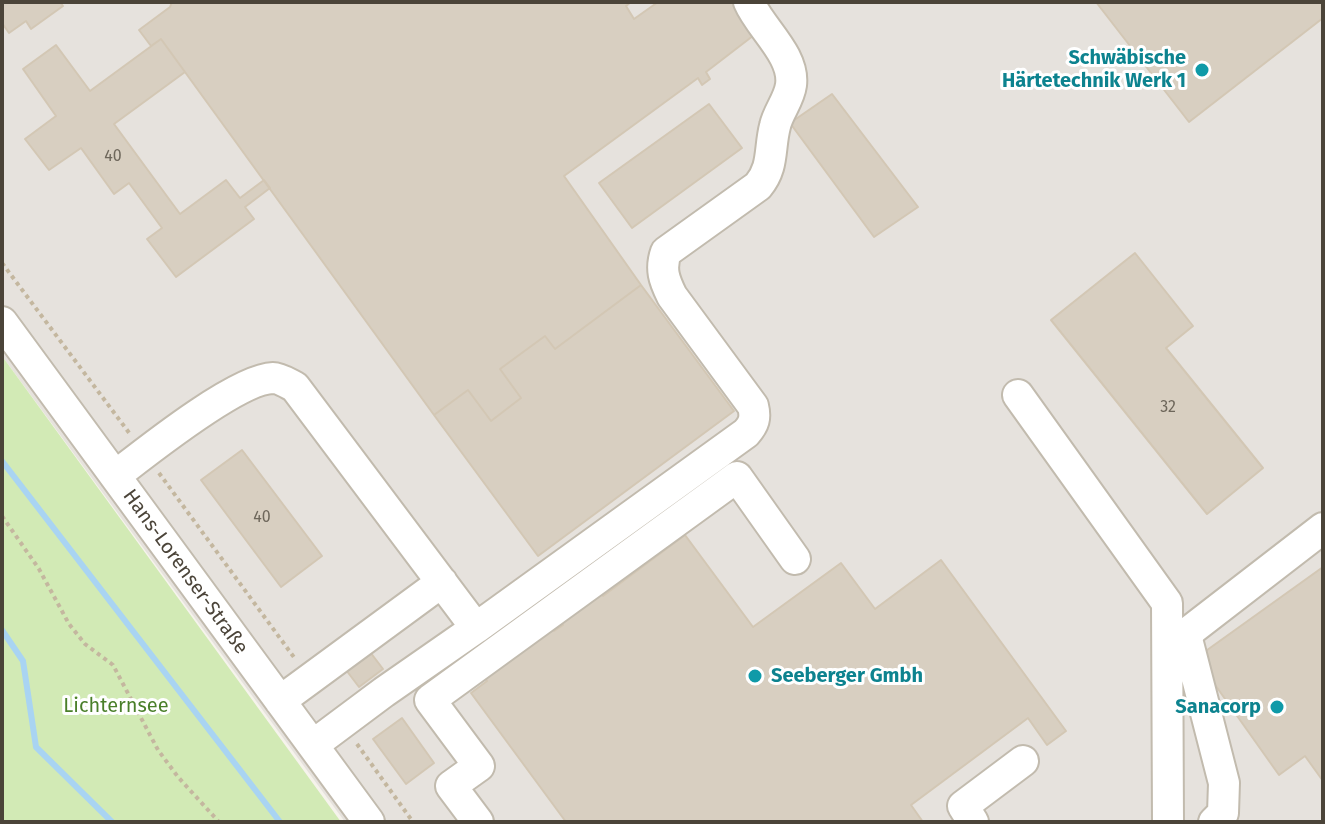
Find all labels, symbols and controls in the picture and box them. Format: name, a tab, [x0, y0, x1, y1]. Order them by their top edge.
place label: Schwäbische Härtetechnik Werk 1	[1002, 46, 1186, 93]
marker: Schwäbische Härtetechnik Werk 1	[1193, 61, 1211, 79]
house number: 40	[104, 147, 122, 167]
house number: 32	[1160, 398, 1176, 418]
street label: Hans-Lorenser-Straße	[117, 485, 253, 659]
house number: 40	[253, 508, 271, 528]
place label: Seeberger Gmbh	[771, 664, 923, 688]
marker: Seeberger Gmbh	[746, 667, 764, 685]
park label: Lichternsee	[63, 694, 169, 718]
place label: Sanacorp	[1175, 695, 1261, 719]
marker: Sanacorp	[1268, 698, 1286, 716]

